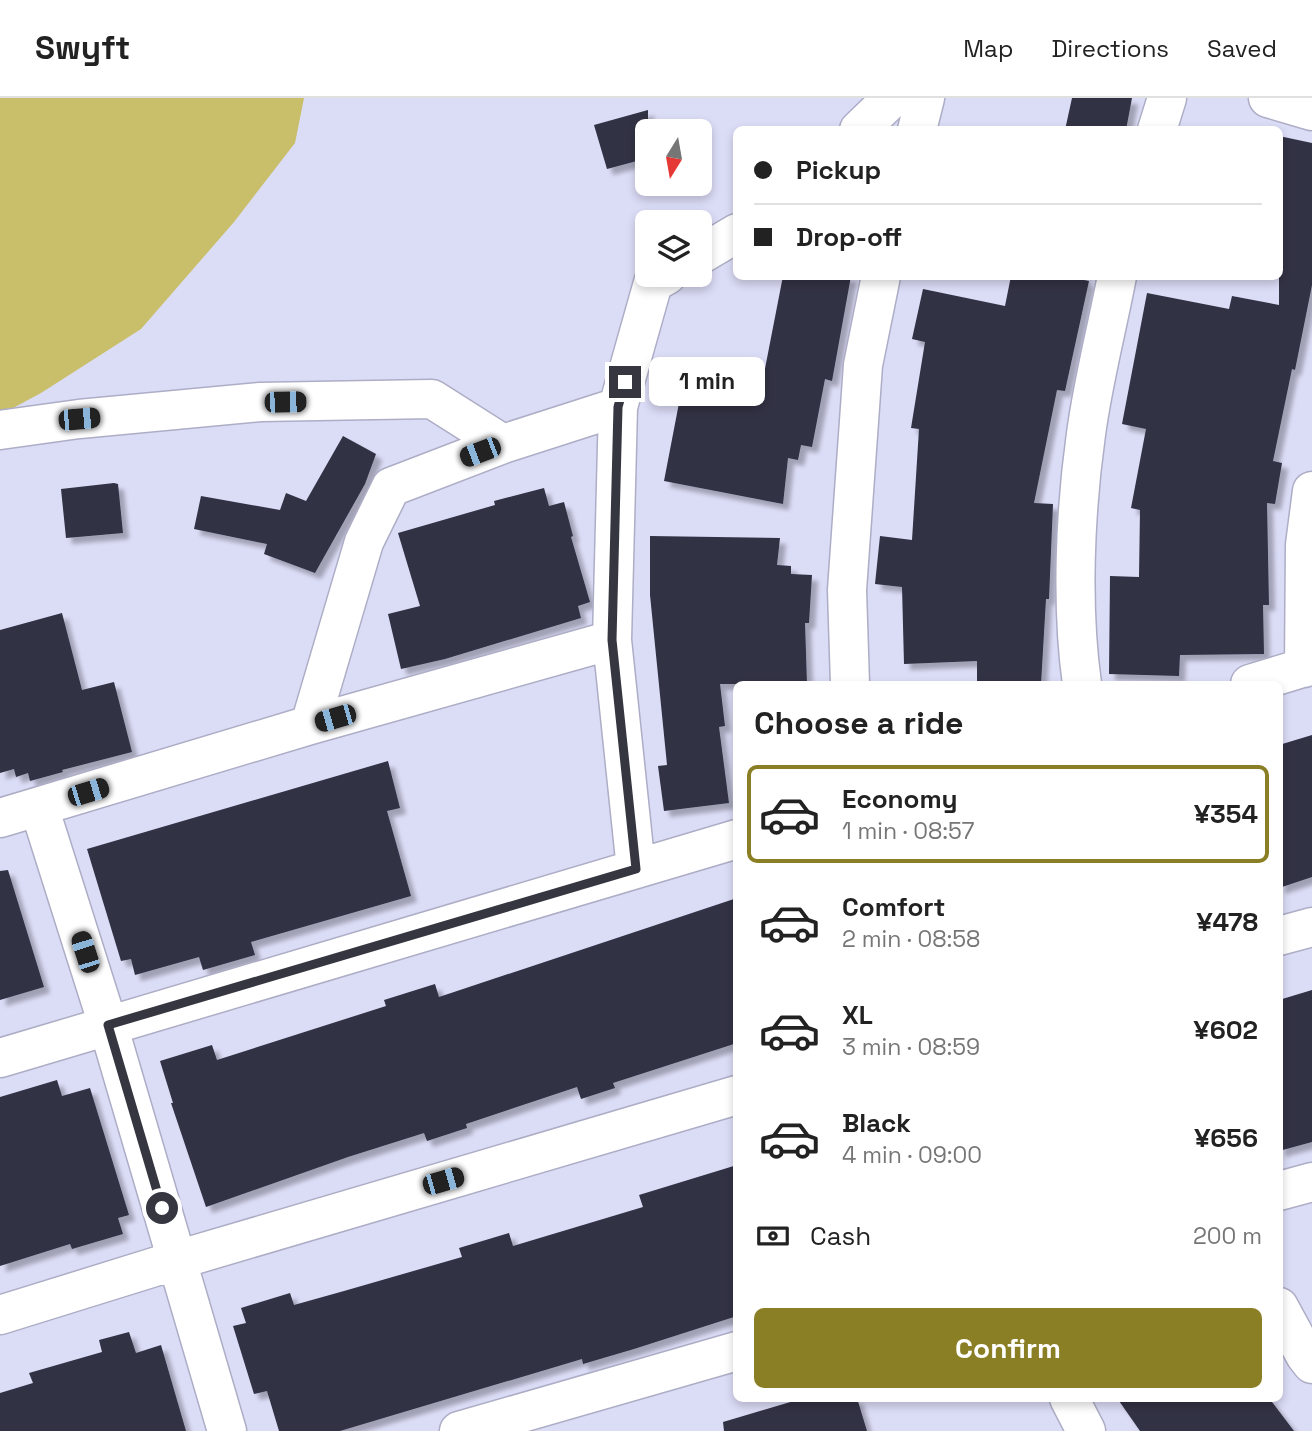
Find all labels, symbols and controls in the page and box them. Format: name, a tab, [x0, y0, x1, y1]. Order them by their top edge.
text: Swyft	[35, 27, 130, 69]
text: Map	[963, 33, 1013, 64]
text: Directions	[1051, 33, 1169, 64]
text: Saved	[1207, 33, 1277, 64]
north arrow	[635, 119, 712, 196]
map controls	[635, 119, 712, 287]
text: Pickup	[796, 153, 881, 187]
button: layers	[635, 210, 712, 287]
text: Drop-off	[796, 220, 902, 254]
callout: 1 min	[650, 358, 765, 406]
route end	[609, 366, 641, 398]
text: 1 min	[679, 366, 735, 396]
car	[264, 391, 307, 413]
car	[58, 407, 101, 431]
car	[457, 435, 504, 469]
car	[312, 702, 359, 734]
text: Choose a ride	[754, 703, 964, 743]
car	[65, 776, 112, 808]
text: Economy	[842, 782, 958, 816]
icon: car	[758, 783, 821, 846]
text: ¥354	[1194, 797, 1258, 831]
text: 1 min · 08:57	[842, 816, 975, 846]
text: Comfort	[842, 890, 945, 924]
icon: car	[758, 891, 821, 954]
text: ¥478	[1196, 905, 1258, 939]
text: 2 min · 08:58	[842, 924, 980, 954]
car	[69, 929, 102, 975]
text: XL	[842, 998, 873, 1032]
icon: car	[758, 999, 821, 1062]
text: ¥602	[1194, 1013, 1258, 1047]
text: 3 min · 08:59	[842, 1032, 980, 1062]
text: Black	[842, 1106, 911, 1140]
icon: car	[758, 1107, 821, 1170]
text: ¥656	[1194, 1121, 1258, 1155]
text: 4 min · 09:00	[842, 1140, 982, 1170]
car	[420, 1165, 467, 1197]
route start	[146, 1192, 178, 1224]
icon: cash	[754, 1217, 792, 1255]
text: Cash	[810, 1219, 871, 1253]
text: 200 m	[1193, 1221, 1262, 1251]
button: Confirm	[754, 1308, 1262, 1388]

